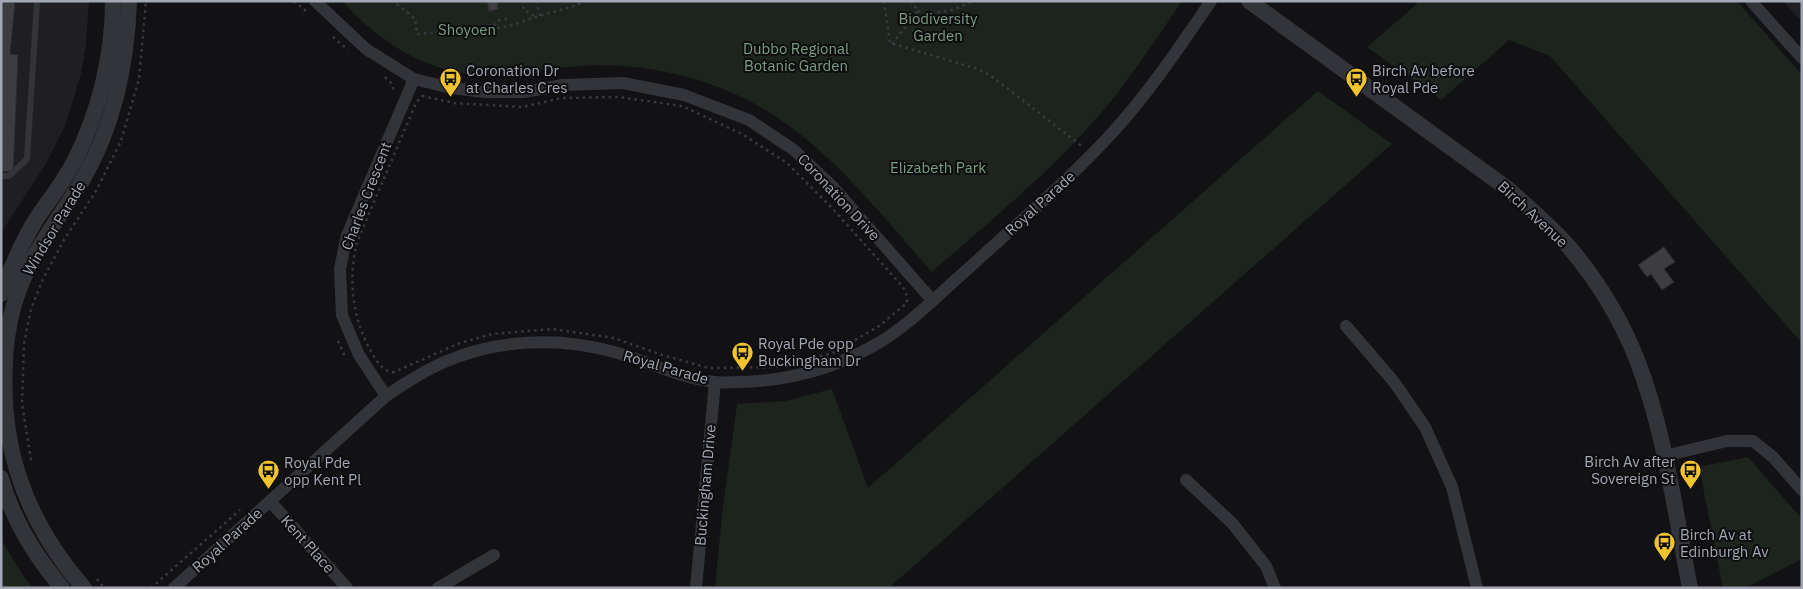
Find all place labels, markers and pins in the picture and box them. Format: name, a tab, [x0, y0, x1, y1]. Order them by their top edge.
place label: Coronation Dr at Charles Cres	[466, 61, 568, 97]
place label: Birch Av before Royal Pde	[1372, 61, 1475, 97]
bus stop icon: Coronation Dr at Charles Cres	[438, 67, 462, 98]
bus stop icon: Birch Av before Royal Pde	[1344, 67, 1368, 98]
place label: Royal Pde opp Buckingham Dr	[758, 334, 861, 370]
bus stop icon: Royal Pde opp Buckingham Dr	[730, 340, 754, 371]
place label: Birch Av after Sovereign St	[1584, 452, 1675, 488]
place label: Royal Pde opp Kent Pl	[284, 453, 361, 489]
bus stop icon: Birch Av after Sovereign St	[1679, 458, 1703, 489]
bus stop icon: Royal Pde opp Kent Pl	[256, 459, 280, 490]
place label: Birch Av at Edinburgh Av	[1680, 525, 1769, 561]
bus stop icon: Birch Av at Edinburgh Av	[1652, 531, 1676, 562]

